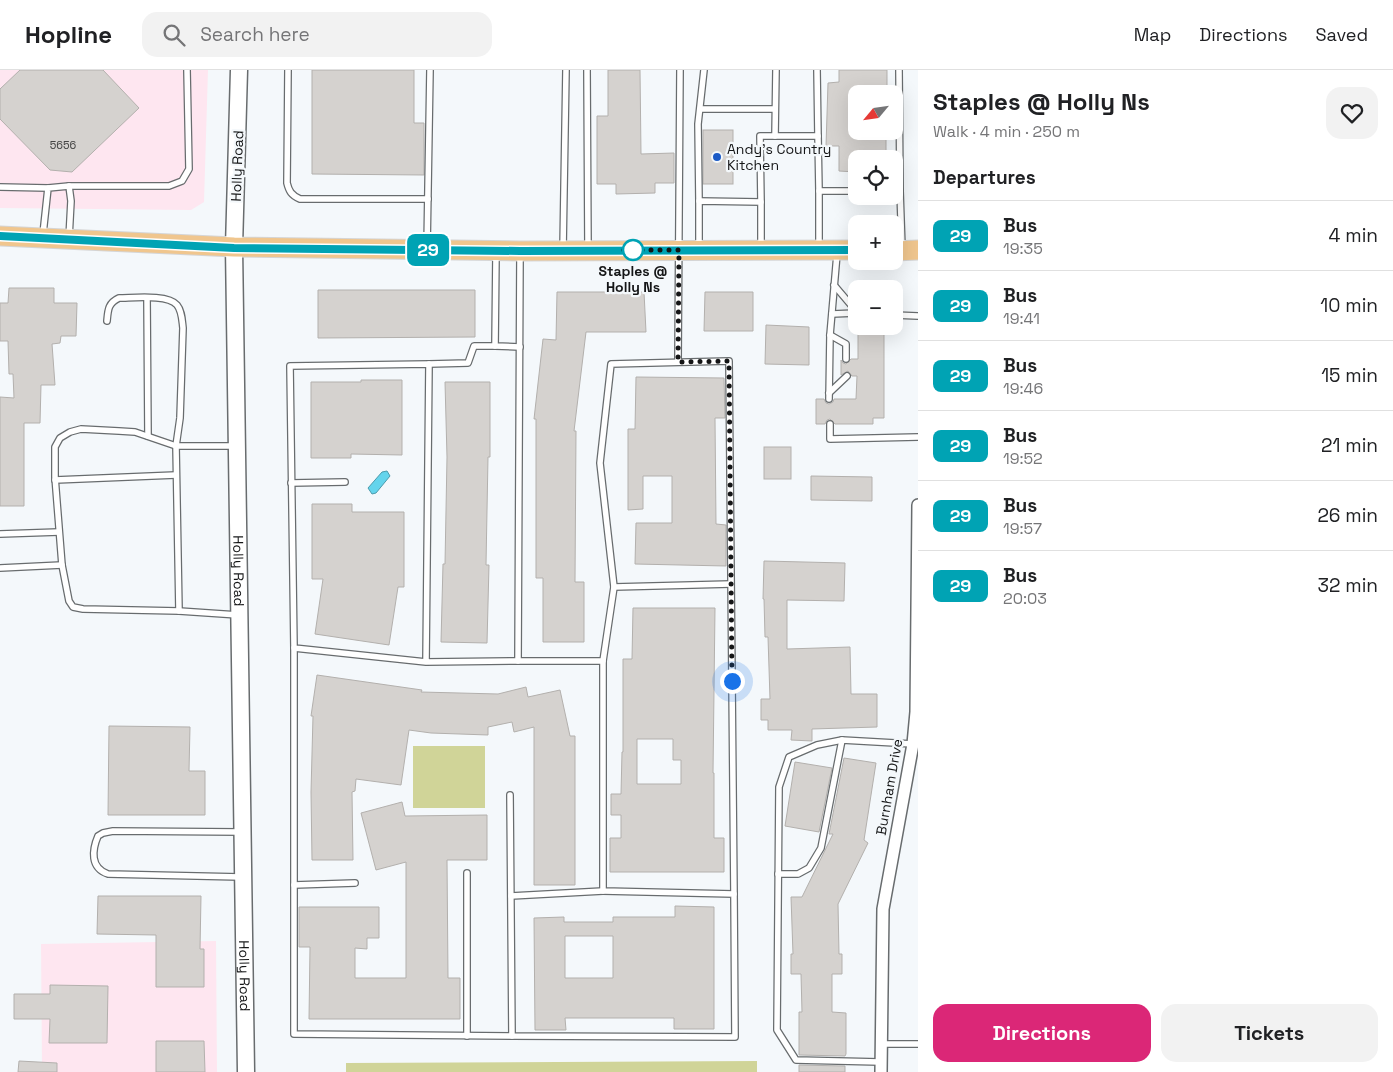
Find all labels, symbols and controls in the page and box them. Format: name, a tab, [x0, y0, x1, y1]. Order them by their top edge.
search box	[142, 12, 492, 57]
text: Hopline	[25, 19, 112, 50]
icon: search	[160, 21, 188, 49]
text: Search here	[200, 22, 310, 47]
text: Map	[1134, 23, 1171, 46]
text: Directions	[1199, 23, 1288, 46]
text: Saved	[1316, 23, 1368, 46]
north arrow	[848, 85, 902, 140]
map controls	[848, 85, 903, 335]
text: Staples @ Holly Ns	[933, 86, 1150, 117]
button: heart	[1326, 87, 1378, 139]
text: Walk · 4 min · 250 m	[933, 121, 1080, 142]
street label: Holly Road	[227, 130, 247, 202]
house number: 5656	[50, 138, 77, 152]
place label: Andy's Country Kitchen	[727, 140, 831, 174]
button: locate	[848, 150, 903, 205]
marker: Andy's Country Kitchen	[711, 151, 723, 163]
text: Departures	[933, 165, 1036, 190]
text: Bus	[1003, 213, 1037, 238]
button: +	[848, 215, 903, 270]
text: 4 min	[1329, 223, 1378, 248]
text: 29	[950, 224, 971, 247]
line badge: 29	[406, 234, 450, 266]
text: 29	[417, 238, 439, 261]
text: 19:35	[1003, 238, 1043, 259]
marker: Staples @ Holly Ns	[622, 239, 644, 261]
place label: Staples @ Holly Ns	[599, 262, 667, 296]
button: −	[848, 280, 903, 335]
text: Bus	[1003, 283, 1037, 308]
text: 10 min	[1320, 293, 1378, 318]
text: 29	[950, 294, 971, 317]
text: 19:41	[1003, 308, 1040, 329]
text: Bus	[1003, 353, 1037, 378]
text: 15 min	[1321, 363, 1378, 388]
text: 29	[950, 364, 971, 387]
text: 19:46	[1003, 378, 1043, 399]
text: Bus	[1003, 423, 1037, 448]
text: 21 min	[1321, 433, 1378, 458]
text: 29	[950, 434, 971, 457]
text: 19:52	[1003, 448, 1043, 469]
text: Bus	[1003, 493, 1037, 518]
text: 26 min	[1317, 503, 1378, 528]
text: 29	[950, 504, 971, 527]
text: 19:57	[1003, 518, 1042, 539]
street label: Holly Road	[229, 535, 248, 607]
text: Bus	[1003, 563, 1037, 588]
text: 32 min	[1318, 573, 1378, 598]
text: 29	[950, 574, 971, 597]
text: 20:03	[1003, 588, 1047, 609]
your location	[720, 669, 745, 694]
street label: Burnham Drive	[872, 737, 906, 837]
street label: Holly Road	[235, 940, 254, 1012]
button: Directions	[933, 1004, 1151, 1062]
button: Tickets	[1161, 1004, 1378, 1062]

